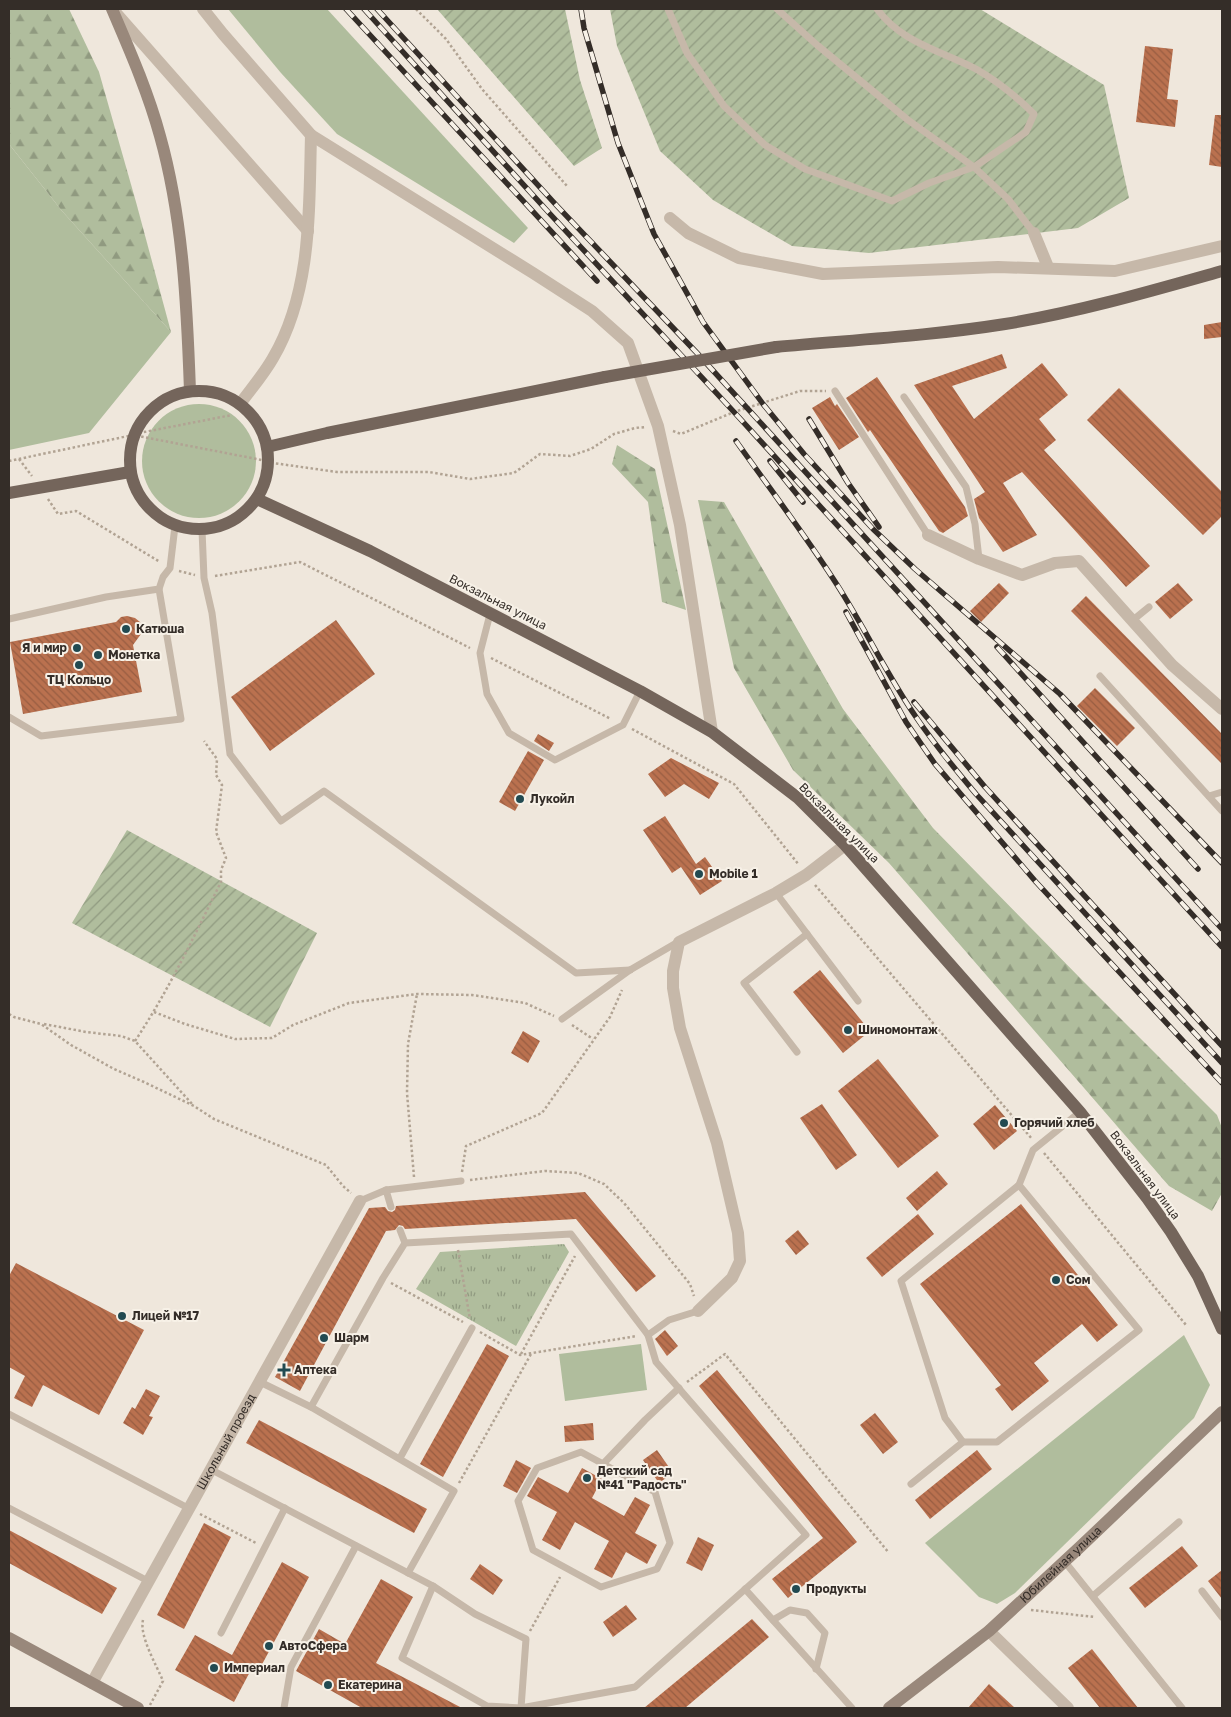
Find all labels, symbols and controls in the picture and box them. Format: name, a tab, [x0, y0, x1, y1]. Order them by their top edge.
street label: Вокзальная улица	[447, 570, 550, 633]
place label: Катюша	[136, 621, 184, 636]
marker: Катюша	[120, 623, 132, 635]
place label: Я и мир	[22, 640, 68, 655]
marker: Я и мир	[71, 642, 83, 654]
place label: Монетка	[108, 647, 160, 662]
marker: Монетка	[92, 649, 104, 661]
marker: ТЦ Кольцо	[73, 659, 85, 671]
place label: ТЦ Кольцо	[47, 672, 111, 687]
street label: Вокзальная улица	[796, 779, 883, 866]
place label: Лукойл	[530, 791, 574, 806]
marker: Лукойл	[514, 793, 526, 805]
place label: Mobile 1	[709, 866, 758, 881]
marker: Mobile 1	[693, 868, 705, 880]
place label: Шиномонтаж	[858, 1022, 938, 1037]
marker: Шиномонтаж	[842, 1024, 854, 1036]
place label: Горячий хлеб	[1014, 1115, 1095, 1130]
marker: Горячий хлеб	[998, 1117, 1010, 1129]
street label: Вокзальная улица	[1107, 1127, 1184, 1222]
place label: Сом	[1066, 1272, 1091, 1287]
marker: Сом	[1050, 1274, 1062, 1286]
place label: Лицей №17	[132, 1308, 199, 1323]
marker: Лицей №17	[116, 1310, 128, 1322]
place label: Шарм	[334, 1330, 369, 1345]
marker: Шарм	[318, 1332, 330, 1344]
place label: Аптека	[294, 1362, 337, 1377]
marker: Аптека	[278, 1364, 290, 1376]
street label: Школьный проезд	[193, 1391, 258, 1492]
place label: Детский сад №41 "Радость"	[597, 1463, 687, 1492]
marker: Детский сад №41 "Радость"	[581, 1472, 593, 1484]
street label: Юбилейная улица	[1016, 1523, 1104, 1606]
place label: Продукты	[806, 1581, 866, 1596]
marker: Продукты	[790, 1583, 802, 1595]
place label: АвтоСфера	[279, 1638, 347, 1653]
marker: АвтоСфера	[263, 1640, 275, 1652]
place label: Империал	[224, 1660, 285, 1675]
marker: Империал	[208, 1662, 220, 1674]
place label: Екатерина	[338, 1677, 401, 1692]
marker: Екатерина	[322, 1679, 334, 1691]

